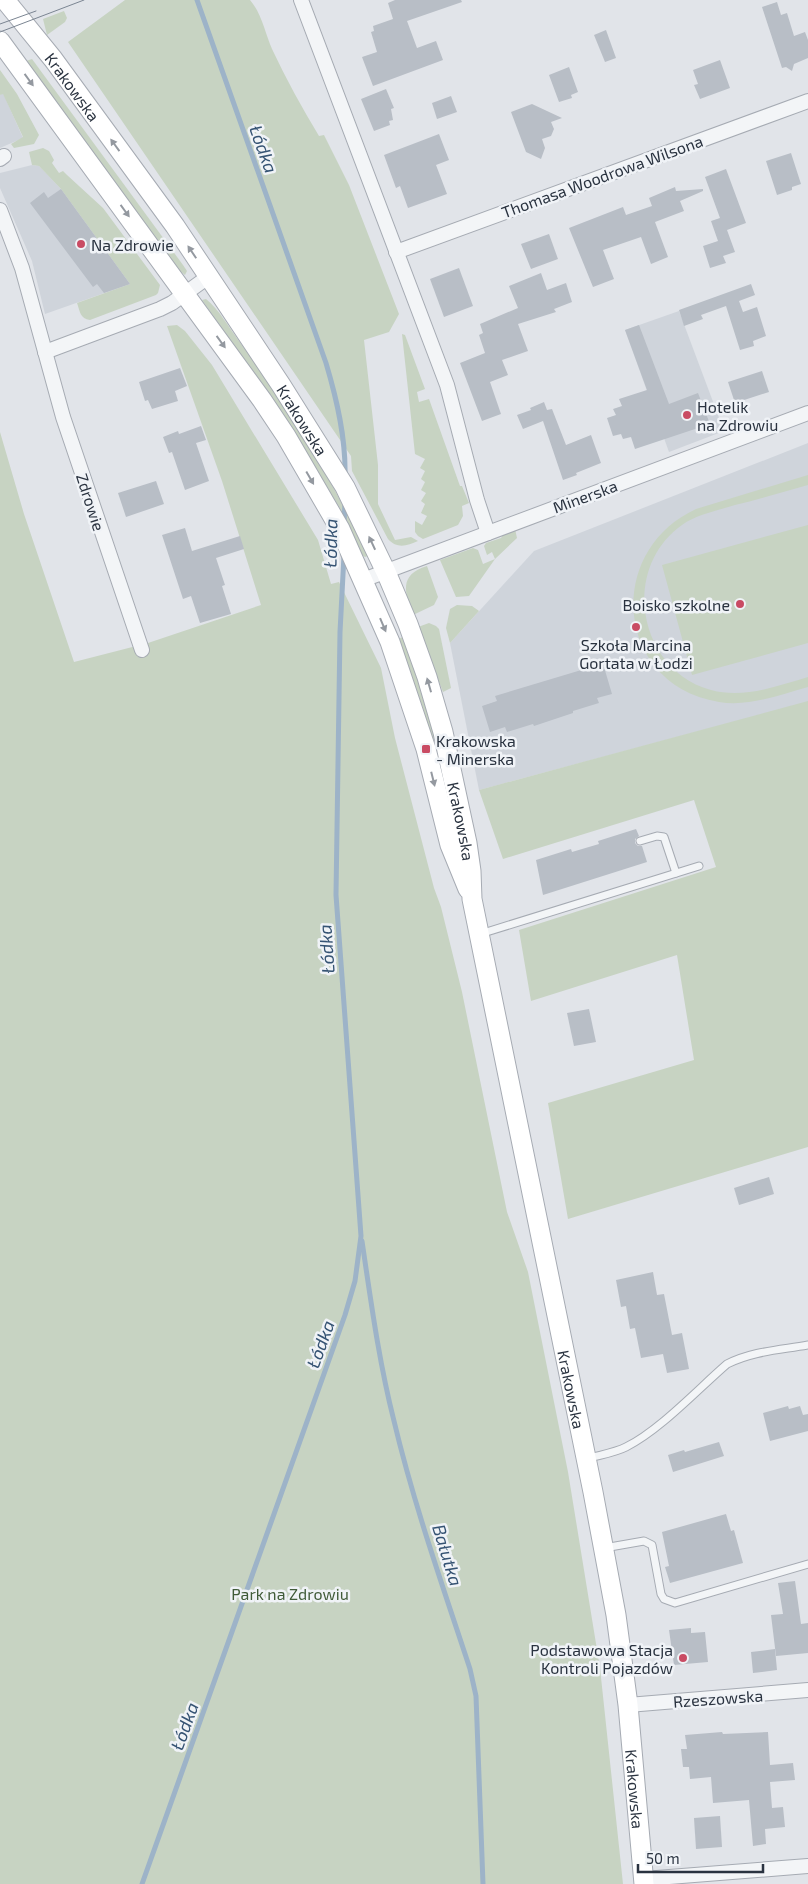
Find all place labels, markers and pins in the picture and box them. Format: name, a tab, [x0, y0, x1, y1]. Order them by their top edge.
place label: Na Zdrowie	[91, 235, 174, 254]
marker: Na Zdrowie	[75, 238, 87, 250]
place label: Hotelik na Zdrowiu	[697, 397, 778, 434]
marker: Hotelik na Zdrowiu	[681, 409, 693, 421]
place label: Boisko szkolne	[622, 595, 730, 614]
marker: Boisko szkolne	[734, 598, 746, 610]
marker: Szkoła Marcina Gortata w Łodzi	[630, 621, 642, 633]
place label: Szkoła Marcina Gortata w Łodzi	[579, 635, 693, 672]
place label: Krakowska - Minerska	[436, 731, 516, 768]
marker: Krakowska - Minerska	[420, 743, 432, 755]
place label: Podstawowa Stacja Kontroli Pojazdów	[530, 1640, 673, 1678]
marker: Podstawowa Stacja Kontroli Pojazdów	[677, 1652, 689, 1664]

